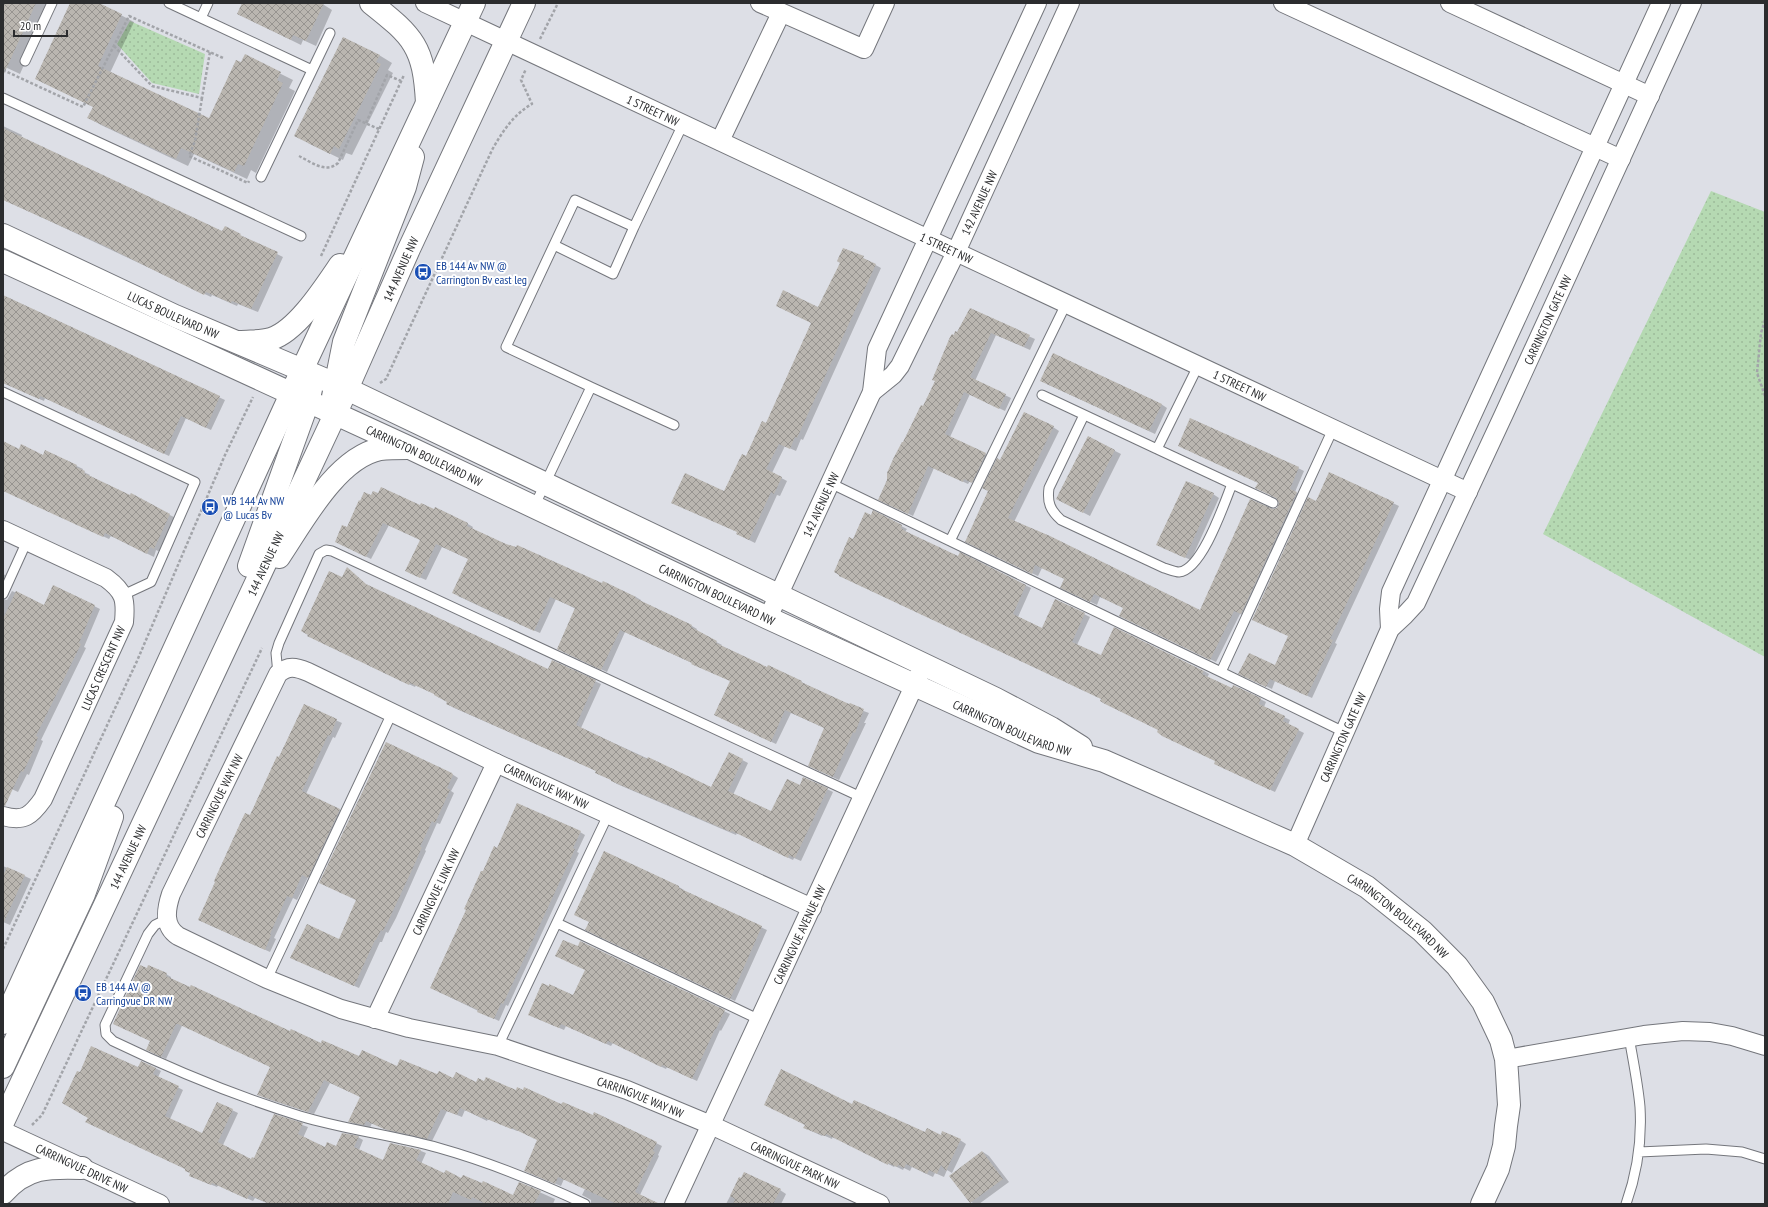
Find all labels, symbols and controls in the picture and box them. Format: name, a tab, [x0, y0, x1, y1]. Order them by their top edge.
scale bar	[14, 12, 67, 38]
text: 20 m	[20, 18, 41, 33]
street label: 1 STREET NW	[624, 91, 682, 129]
street label: 142 AVENUE NW	[957, 168, 1000, 237]
street label: 1 STREET NW	[918, 229, 975, 266]
street label: 144 AVENUE NW	[379, 234, 421, 304]
place label: EB 144 Av NW @ Carrington Bv east leg	[436, 258, 527, 287]
bus stop icon: EB 144 Av NW @ Carrington Bv east leg	[413, 262, 433, 282]
street label: CARRINGTON GATE NW	[1520, 273, 1574, 367]
street label: LUCAS BOULEVARD NW	[125, 287, 221, 341]
street label: 1 STREET NW	[1211, 366, 1269, 404]
street label: CARRINGTON BOULEVARD NW	[364, 421, 485, 489]
street label: 142 AVENUE NW	[799, 470, 842, 539]
place label: WB 144 Av NW @ Lucas Bv	[223, 493, 284, 522]
bus stop icon: WB 144 Av NW @ Lucas Bv	[200, 497, 220, 517]
street label: 144 AVENUE NW	[244, 529, 287, 598]
street label: CARRINGTON BOULEVARD NW	[657, 560, 778, 628]
street label: LUCAS CRESCENT NW	[78, 624, 128, 712]
street label: CARRINGTON GATE NW	[1316, 690, 1369, 784]
street label: CARRINGTON BOULEVARD NW	[951, 696, 1073, 758]
street label: CARRINGVUE WAY NW	[192, 751, 246, 841]
street label: CARRINGVUE WAY NW	[501, 760, 591, 812]
street label: 144 AVENUE NW	[106, 822, 149, 891]
street label: CARRINGVUE LINK NW	[408, 846, 462, 937]
street label: CARRINGTON BOULEVARD NW	[1345, 870, 1452, 961]
street label: CARRINGVUE AVENUE NW	[769, 882, 828, 987]
place label: EB 144 AV @ Carringvue DR NW	[96, 979, 172, 1008]
bus stop icon: EB 144 AV @ Carringvue DR NW	[73, 983, 93, 1003]
street label: CARRINGVUE WAY NW	[595, 1073, 686, 1120]
street label: CARRINGVUE PARK NW	[748, 1137, 842, 1191]
street label: CARRINGVUE DRIVE NW	[33, 1140, 130, 1196]

